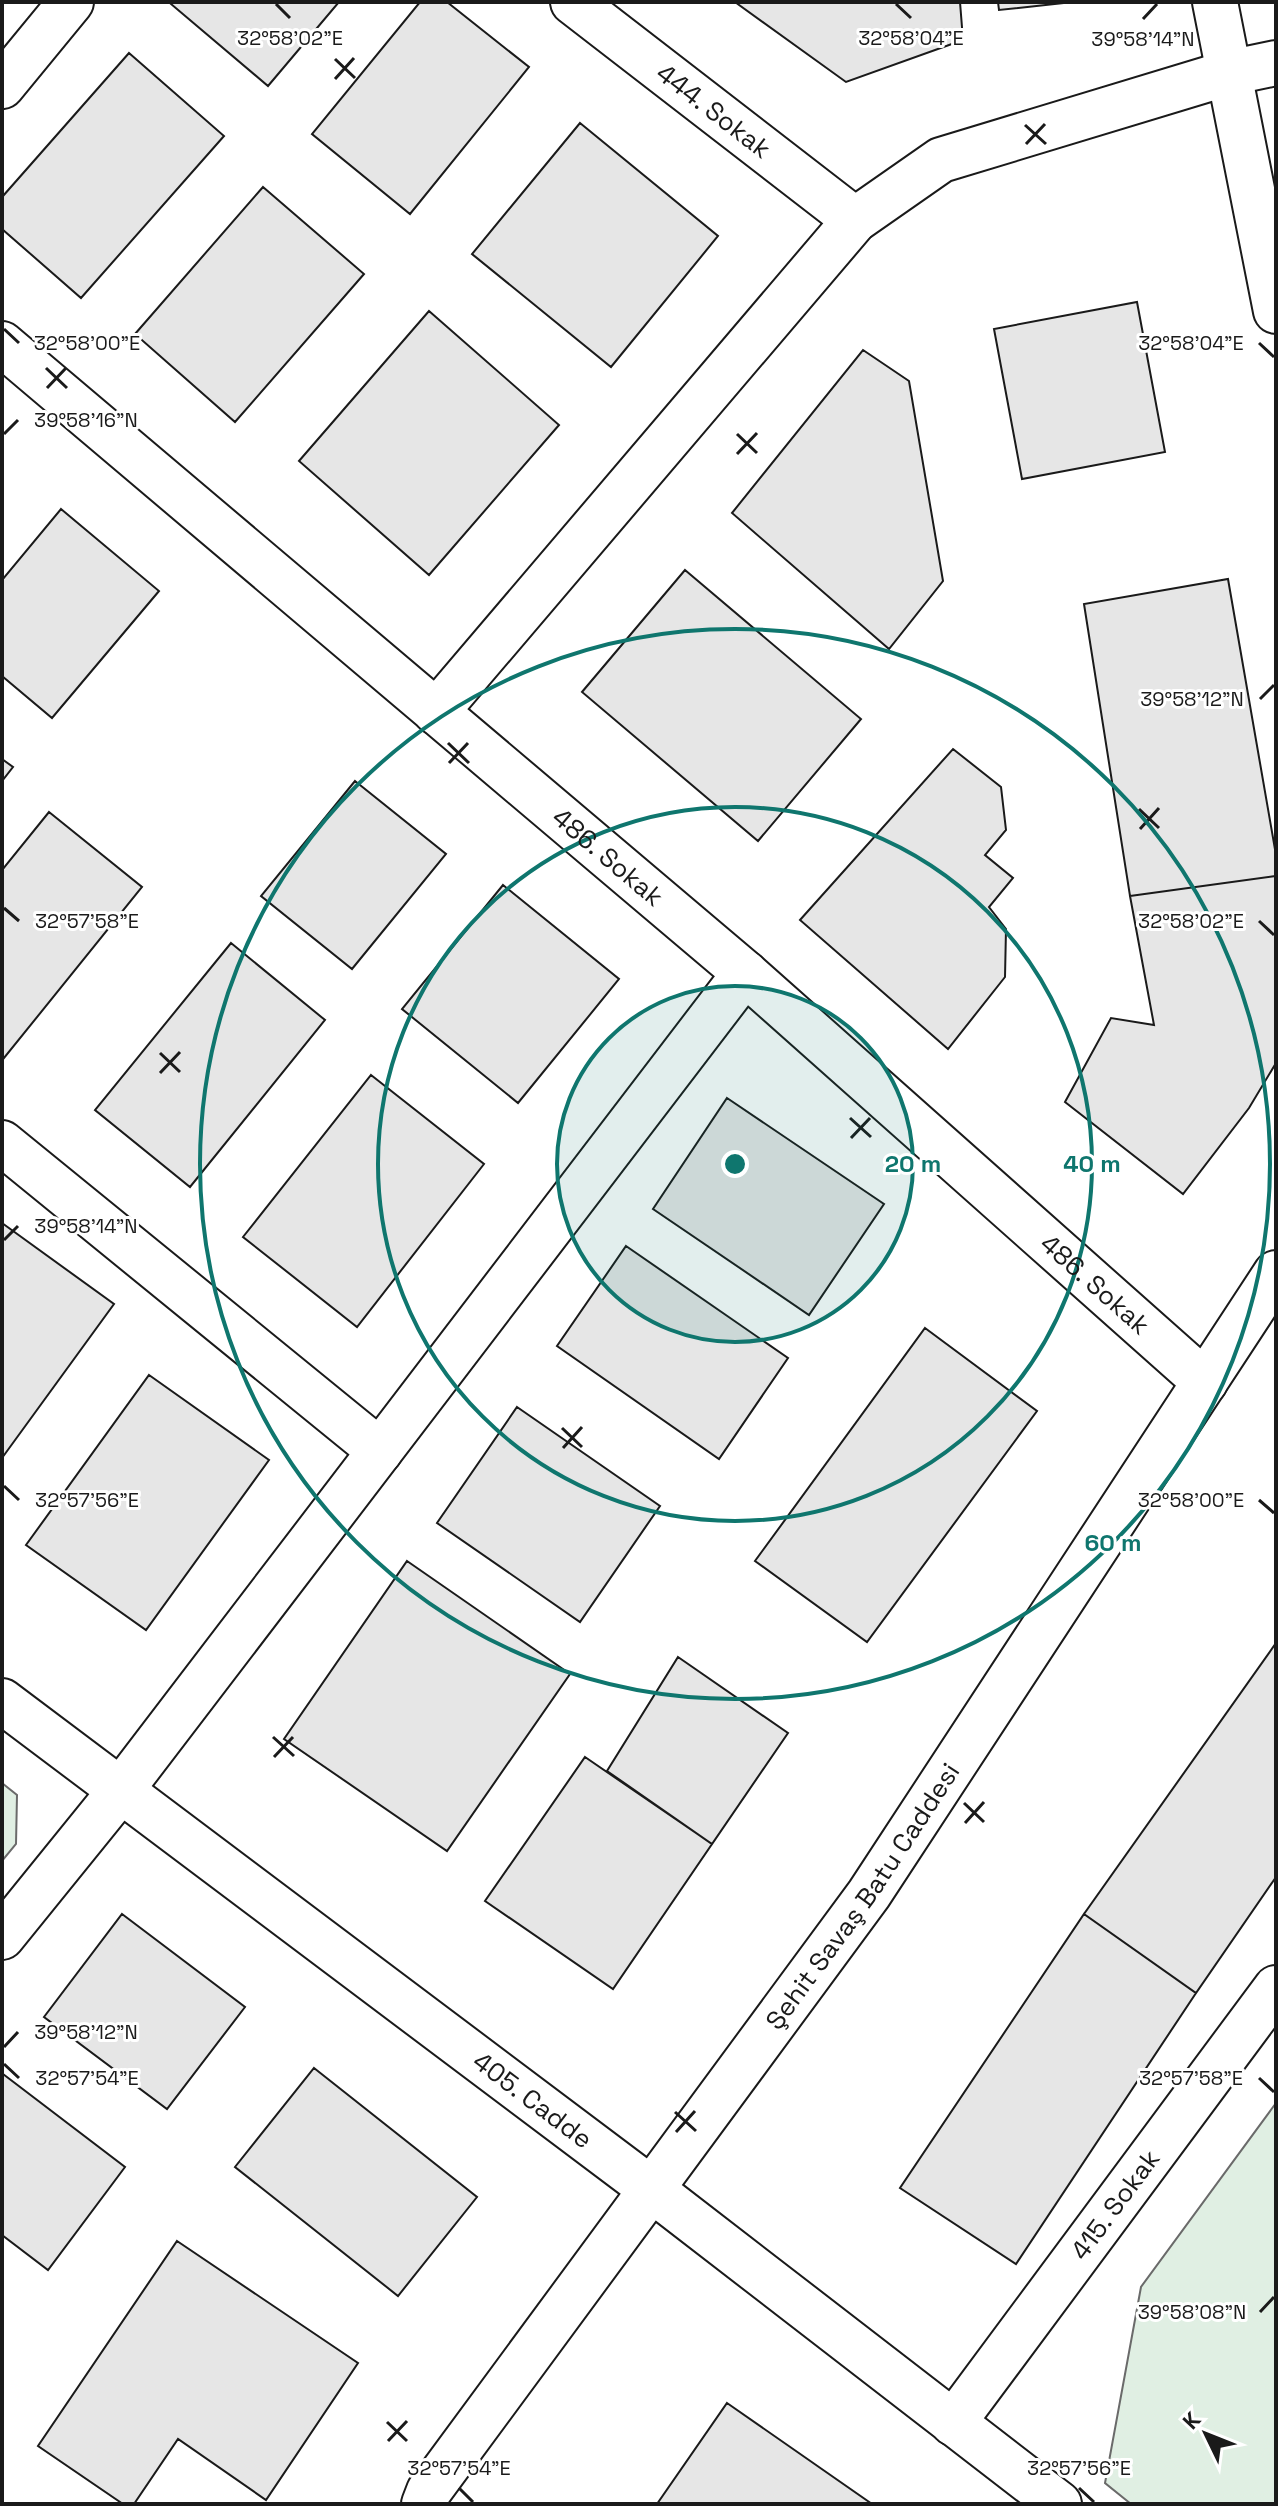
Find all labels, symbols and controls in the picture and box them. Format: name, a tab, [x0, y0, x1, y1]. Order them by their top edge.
text: 32°58'02"E	[237, 25, 343, 51]
text: 32°58'04"E	[858, 25, 964, 51]
text: 39°58'14"N	[1091, 26, 1195, 52]
street label: 444. Sokak	[650, 56, 778, 166]
text: 32°58'00"E	[34, 330, 140, 356]
text: 32°58'04"E	[1138, 330, 1244, 356]
text: 39°58'16"N	[34, 407, 138, 433]
text: 39°58'12"N	[1140, 686, 1244, 712]
street label: 486. Sokak	[545, 800, 671, 914]
text: 32°57'58"E	[35, 908, 139, 934]
text: 32°58'02"E	[1138, 908, 1244, 934]
text: 20 m	[885, 1148, 941, 1179]
text: 40 m	[1063, 1148, 1121, 1179]
centre of rings	[721, 1150, 749, 1178]
text: 39°58'14"N	[34, 1213, 138, 1239]
street label: 486. Sokak	[1033, 1227, 1157, 1342]
text: 32°57'56"E	[35, 1487, 139, 1513]
text: 32°58'00"E	[1138, 1487, 1244, 1513]
text: 60 m	[1085, 1527, 1141, 1558]
street label: Şehit Savaş Batu Caddesi	[758, 1757, 967, 2036]
text: 39°58'12"N	[34, 2019, 138, 2045]
street label: 405. Cadde	[466, 2044, 599, 2156]
text: 32°57'54"E	[35, 2065, 139, 2091]
text: 32°57'58"E	[1139, 2065, 1243, 2091]
street label: 415. Sokak	[1063, 2143, 1167, 2267]
text: 39°58'08"N	[1138, 2299, 1246, 2325]
north arrow	[1166, 2394, 1246, 2474]
text: K	[1176, 2406, 1206, 2435]
text: 32°57'54"E	[407, 2455, 511, 2481]
text: 32°57'56"E	[1027, 2455, 1131, 2481]

